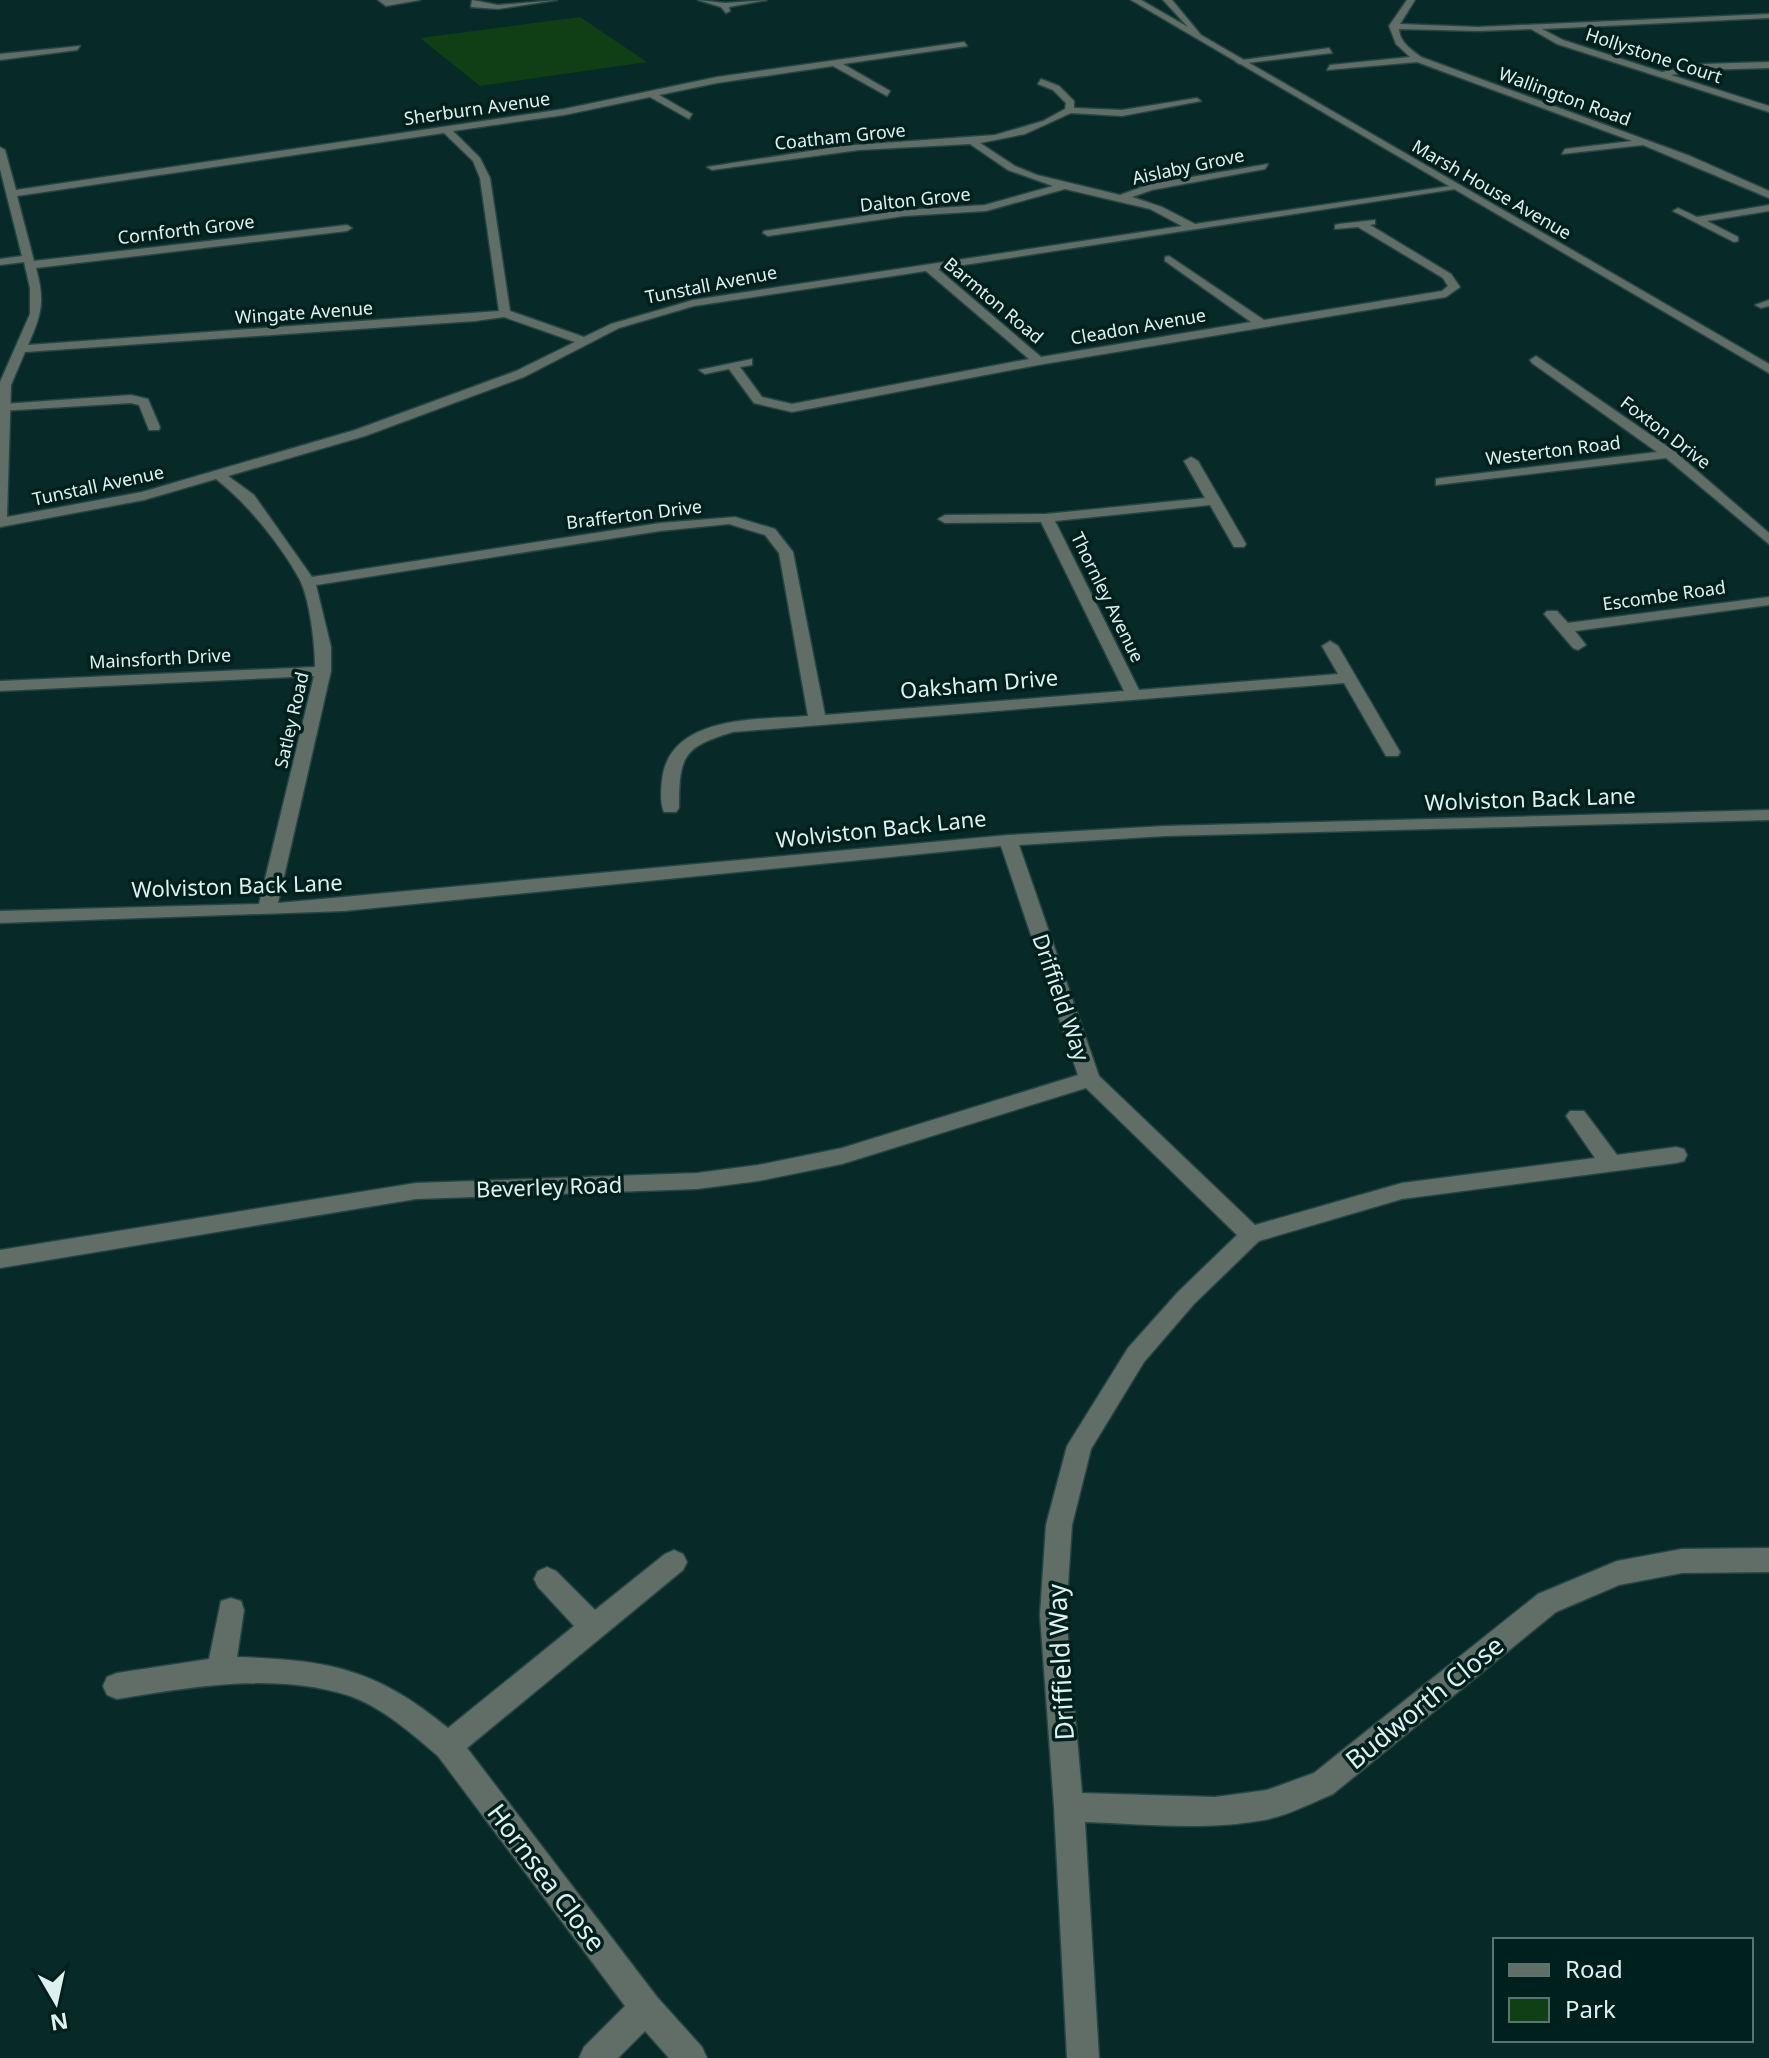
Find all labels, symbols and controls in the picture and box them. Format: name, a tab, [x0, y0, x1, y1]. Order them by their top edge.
street label: Hollystone Court	[1583, 22, 1726, 89]
street label: Wallington Road	[1496, 61, 1634, 131]
street label: Sherburn Avenue	[402, 86, 552, 130]
street label: Coatham Grove	[773, 117, 907, 155]
street label: Marsh House Avenue	[1408, 134, 1576, 244]
street label: Aislaby Grove	[1130, 142, 1246, 190]
street label: Dalton Grove	[859, 181, 971, 217]
street label: Cornforth Grove	[116, 209, 256, 249]
street label: Barmton Road	[939, 251, 1049, 349]
street label: Tunstall Avenue	[643, 259, 779, 309]
street label: Wingate Avenue	[234, 295, 374, 329]
street label: Cleadon Avenue	[1068, 302, 1208, 350]
street label: Foxton Drive	[1616, 390, 1716, 474]
street label: Westerton Road	[1484, 430, 1622, 470]
street label: Tunstall Avenue	[30, 459, 166, 511]
street label: Brafferton Drive	[565, 494, 703, 534]
street label: Thornley Avenue	[1066, 528, 1150, 666]
street label: Escombe Road	[1601, 574, 1727, 616]
street label: Mainsforth Drive	[88, 642, 232, 674]
street label: Oaksham Drive	[899, 661, 1059, 705]
street label: Satley Road	[268, 670, 314, 770]
street label: Wolviston Back Lane	[1424, 779, 1636, 817]
street label: Wolviston Back Lane	[774, 802, 988, 854]
street label: Wolviston Back Lane	[131, 866, 343, 904]
street label: Driffield Way	[1026, 929, 1098, 1065]
street label: Beverley Road	[475, 1168, 623, 1204]
street label: Driffield Way	[1038, 1582, 1082, 1741]
street label: Budworth Close	[1337, 1627, 1511, 1777]
street label: Hornsea Close	[480, 1796, 614, 1958]
legend	[1493, 1938, 1753, 2042]
text: Road	[1565, 1952, 1623, 1985]
north arrow	[16, 1962, 96, 2042]
text: Park	[1565, 1992, 1616, 2025]
text: N	[48, 2007, 70, 2039]

